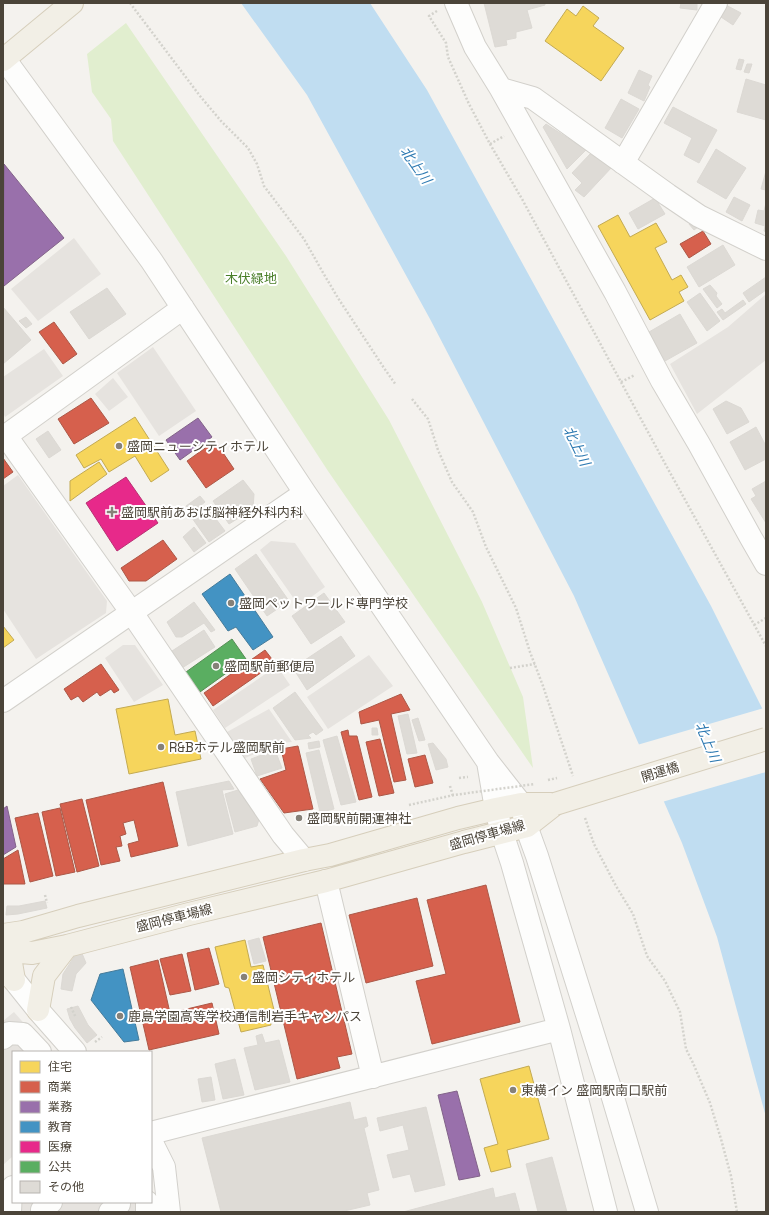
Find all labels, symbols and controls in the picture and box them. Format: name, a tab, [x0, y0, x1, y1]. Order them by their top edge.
water label: 北上川	[397, 143, 437, 189]
park label: 木伏緑地	[225, 270, 277, 287]
water label: 北上川	[560, 423, 595, 471]
place label: 盛岡ニューシティホテル	[127, 438, 269, 455]
marker: 盛岡ニューシティホテル	[114, 441, 124, 451]
place label: 盛岡駅前あおば脳神経外科内科	[121, 504, 303, 521]
marker: 盛岡駅前あおば脳神経外科内科	[106, 506, 118, 518]
place label: 盛岡ペットワールド専門学校	[239, 595, 408, 612]
marker: 盛岡ペットワールド専門学校	[226, 598, 236, 608]
place label: 盛岡駅前郵便局	[224, 658, 315, 675]
marker: 盛岡駅前郵便局	[211, 661, 221, 671]
water label: 北上川	[692, 719, 725, 767]
place label: R&Bホテル盛岡駅前	[169, 739, 285, 756]
marker: R&Bホテル盛岡駅前	[156, 742, 166, 752]
street label: 開運橋	[639, 758, 681, 786]
place label: 盛岡駅前開運神社	[307, 810, 411, 827]
marker: 盛岡駅前開運神社	[294, 813, 304, 823]
street label: 盛岡停車場線	[447, 816, 527, 854]
street label: 盛岡停車場線	[134, 900, 214, 936]
place label: 盛岡シティホテル	[252, 969, 355, 986]
marker: 盛岡シティホテル	[239, 972, 249, 982]
place label: 鹿島学園高等学校通信制岩手キャンパス	[128, 1008, 362, 1025]
marker: 鹿島学園高等学校通信制岩手キャンパス	[115, 1011, 125, 1021]
legend	[12, 1051, 152, 1203]
text: 住宅	[48, 1059, 72, 1075]
text: 商業	[48, 1079, 72, 1095]
place label: 東横イン 盛岡駅南口駅前	[521, 1082, 667, 1099]
marker: 東横イン 盛岡駅南口駅前	[508, 1085, 518, 1095]
text: 業務	[48, 1099, 72, 1115]
text: 教育	[48, 1119, 72, 1135]
text: 医療	[48, 1139, 72, 1155]
text: 公共	[48, 1159, 72, 1175]
text: その他	[48, 1179, 84, 1195]

